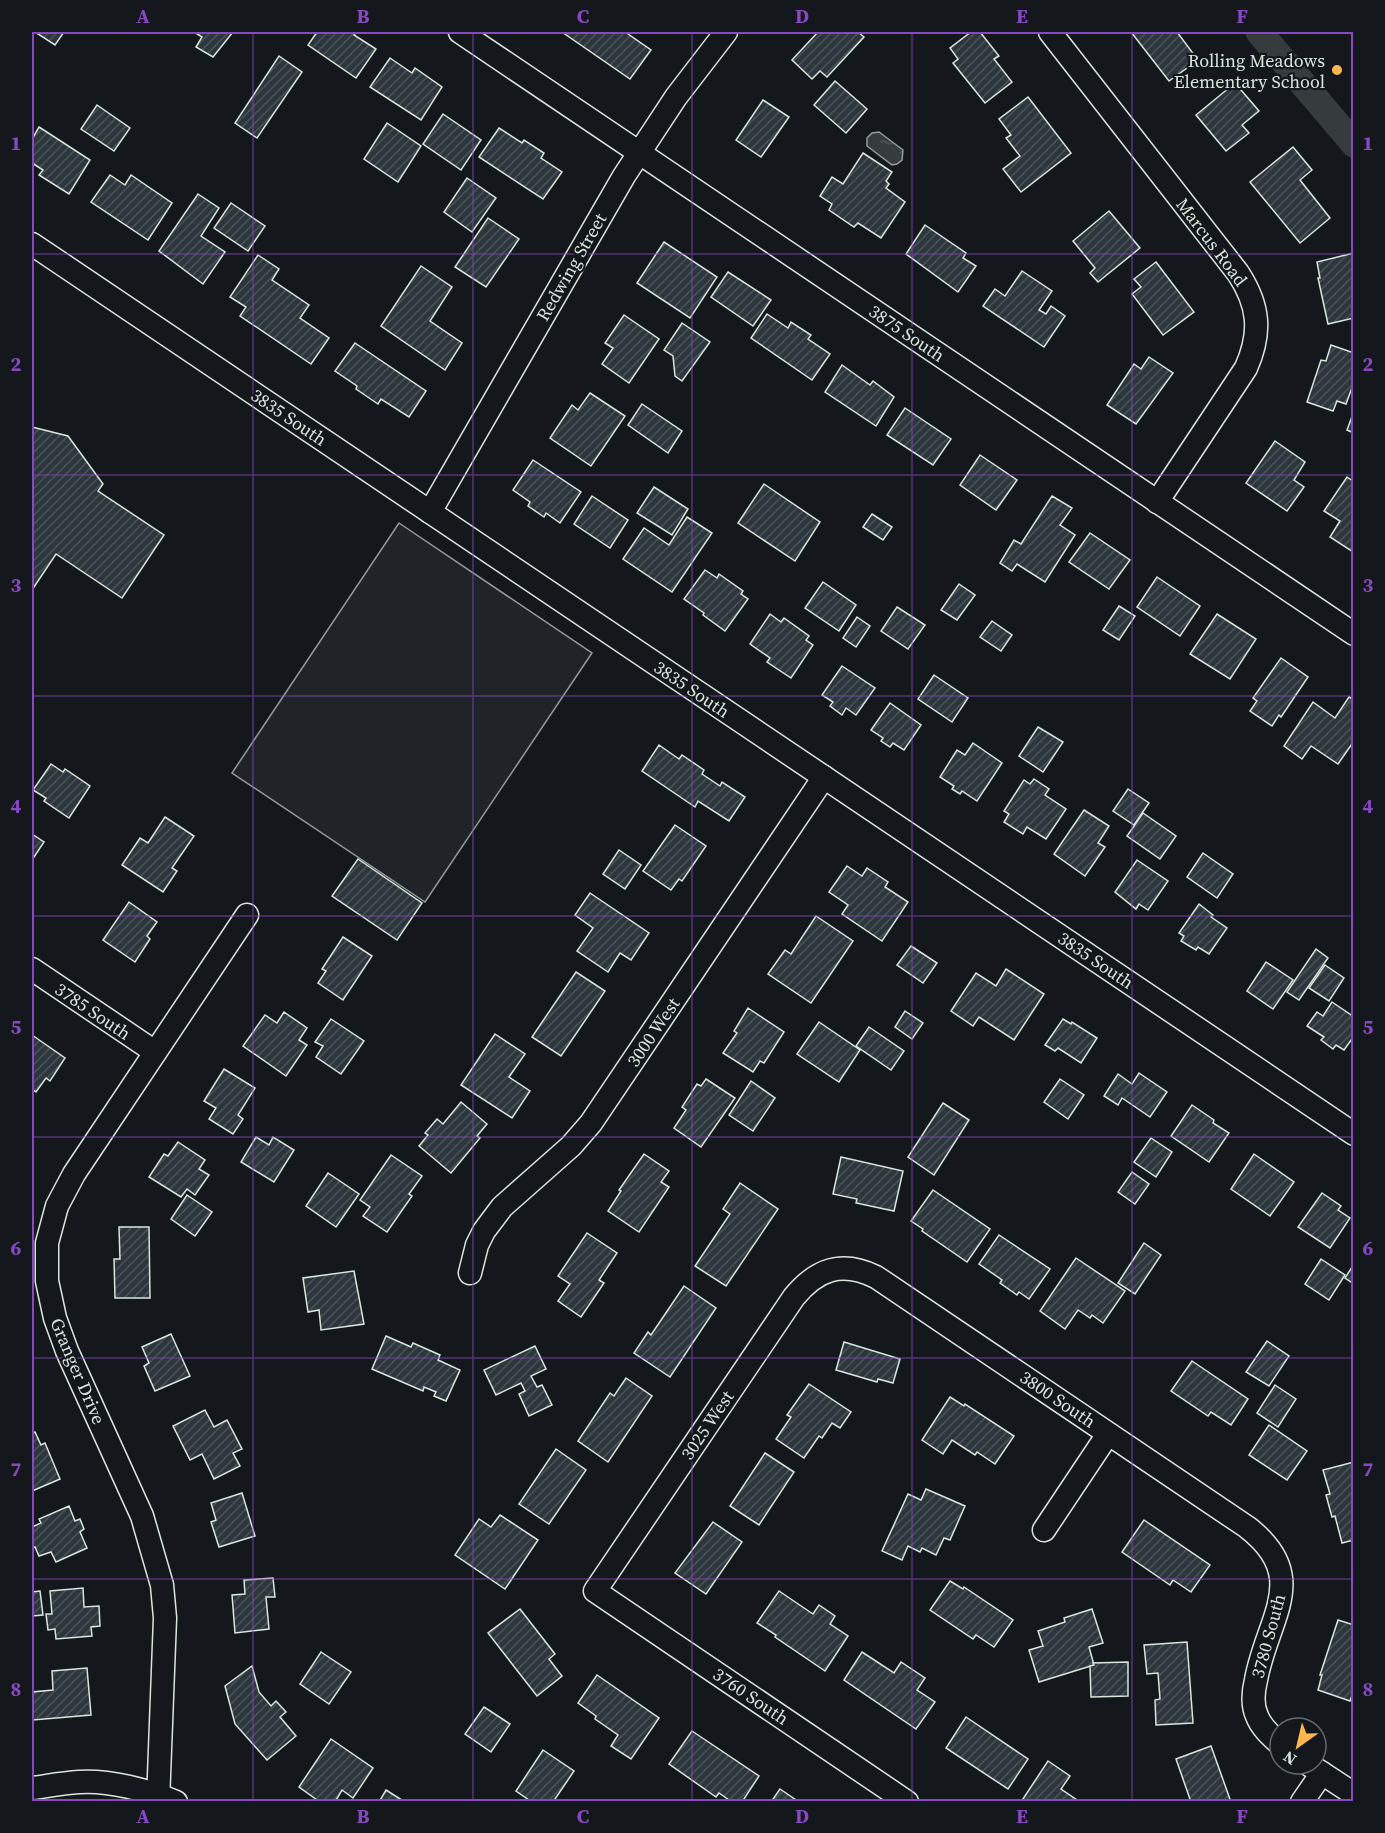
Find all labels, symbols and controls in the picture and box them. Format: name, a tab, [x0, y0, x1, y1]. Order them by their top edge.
text: A	[136, 2, 150, 30]
text: B	[356, 2, 370, 30]
text: C	[577, 2, 589, 30]
text: D	[795, 2, 809, 30]
text: E	[1016, 2, 1028, 30]
text: F	[1236, 2, 1248, 30]
place label: Rolling Meadows Elementary School	[1174, 48, 1325, 94]
marker: Rolling Meadows Elementary School	[1330, 63, 1344, 77]
text: 1	[11, 129, 21, 157]
text: 1	[1363, 129, 1373, 157]
street label: Marcus Road	[1171, 193, 1253, 291]
street label: Redwing Street	[530, 208, 612, 326]
street label: 3875 South	[864, 299, 950, 368]
text: 2	[11, 350, 22, 378]
text: 2	[1363, 350, 1374, 378]
street label: 3835 South	[246, 383, 332, 452]
text: 3	[11, 571, 22, 599]
text: 3	[1363, 571, 1374, 599]
street label: 3835 South	[649, 655, 735, 724]
text: 4	[11, 792, 22, 820]
text: 4	[1363, 792, 1374, 820]
street label: 3835 South	[1053, 926, 1139, 995]
street label: 3785 South	[50, 977, 136, 1046]
street label: 3000 West	[621, 992, 685, 1072]
text: 5	[11, 1013, 22, 1041]
text: 5	[1363, 1013, 1374, 1041]
text: 6	[11, 1234, 22, 1262]
text: 6	[1363, 1234, 1374, 1262]
street label: Granger Drive	[44, 1314, 112, 1428]
street label: 3800 South	[1015, 1365, 1101, 1434]
street label: 3025 West	[675, 1385, 739, 1465]
text: 7	[11, 1455, 22, 1483]
text: 7	[1363, 1455, 1374, 1483]
street label: 3780 South	[1245, 1591, 1291, 1681]
street label: 3760 South	[708, 1662, 794, 1731]
text: 8	[11, 1675, 21, 1703]
text: 8	[1363, 1675, 1373, 1703]
north arrow	[1268, 1716, 1328, 1776]
text: N	[1278, 1746, 1301, 1771]
text: A	[136, 1802, 150, 1830]
text: B	[356, 1802, 370, 1830]
text: C	[577, 1802, 589, 1830]
text: D	[795, 1802, 809, 1830]
text: E	[1016, 1802, 1028, 1830]
text: F	[1236, 1802, 1248, 1830]

